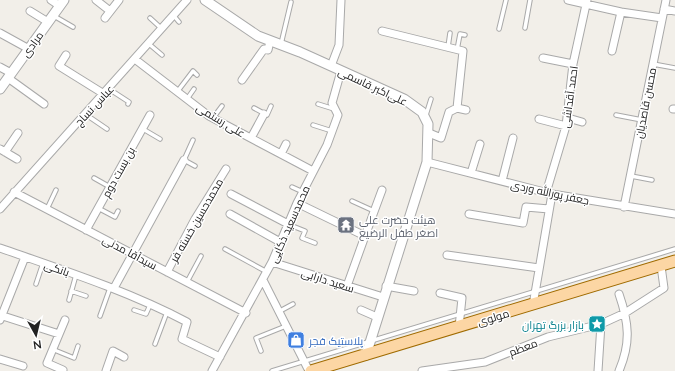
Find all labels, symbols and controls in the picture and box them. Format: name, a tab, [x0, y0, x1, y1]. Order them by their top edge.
street label: مرادی	[18, 29, 46, 60]
street label: علی‌اکبر قاسمی	[336, 64, 410, 109]
street label: احمد آقداشی	[558, 65, 581, 129]
street label: محسن قاصدیان	[632, 67, 659, 140]
street label: عباس نساج	[72, 82, 118, 130]
street label: علی رستمی	[194, 100, 248, 141]
street label: بن بست دوم	[99, 144, 139, 201]
street label: محمدحسین خسته فر	[166, 176, 226, 265]
street label: جعفر پورالله وردی	[509, 176, 591, 208]
street label: محمدسعید ذکایی	[266, 183, 313, 265]
place label: هیئت حضرت علی اصغر طفل الرضیع	[359, 213, 438, 241]
temple icon: هیئت حضرت علی اصغر طفل الرضیع	[336, 215, 356, 235]
street label: سیدآقا مدنی	[100, 232, 159, 273]
street label: بانکی	[42, 258, 71, 279]
street label: سعید دارابی	[300, 265, 356, 296]
street label: مولوی	[475, 306, 511, 329]
place icon: بازار بزرگ تهران	[587, 314, 607, 334]
north arrow	[16, 315, 56, 355]
place label: بازار بزرگ تهران	[522, 318, 584, 332]
shop icon: پلاستیک فجر	[286, 330, 306, 350]
place label: پلاستیک فجر	[308, 334, 363, 348]
street label: معظم	[507, 336, 540, 360]
text: N	[32, 338, 43, 352]

